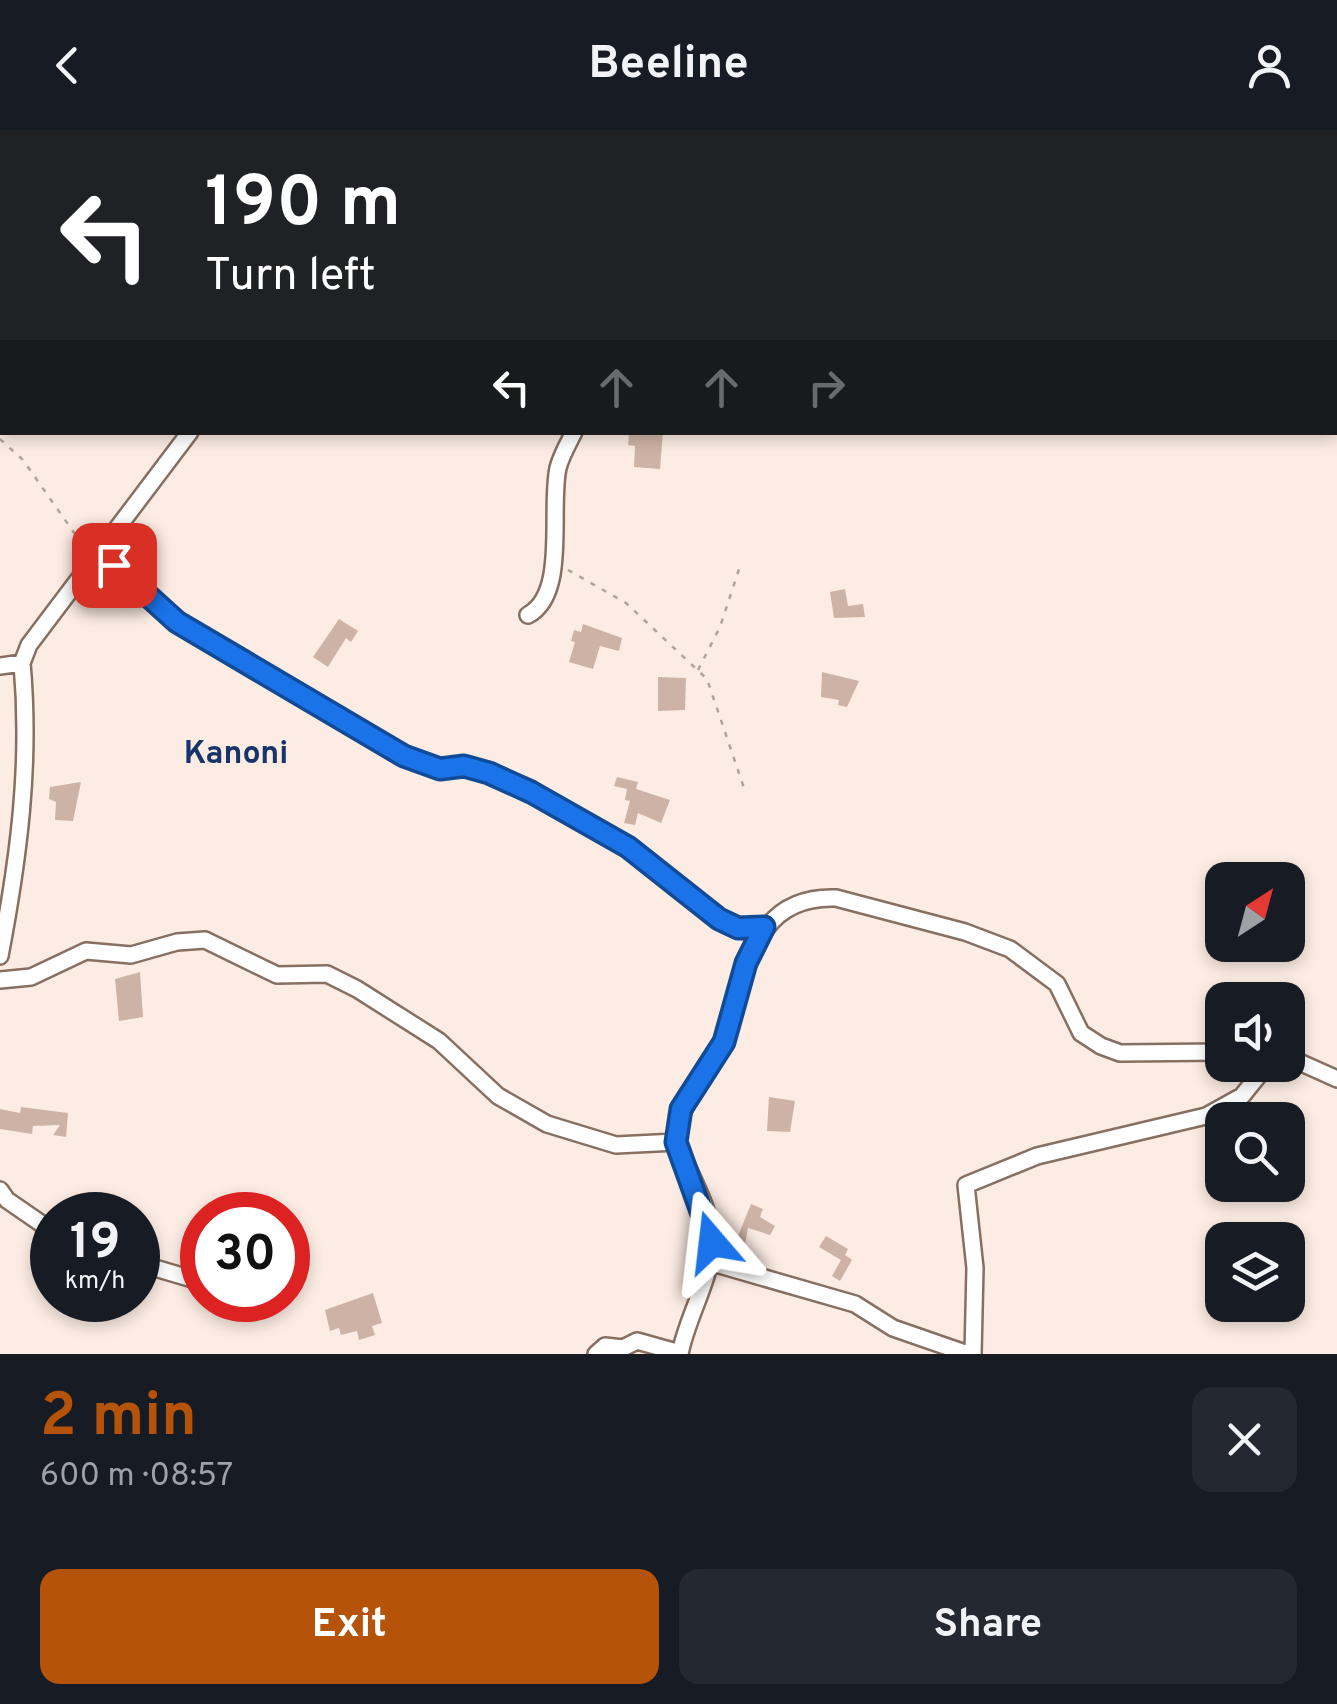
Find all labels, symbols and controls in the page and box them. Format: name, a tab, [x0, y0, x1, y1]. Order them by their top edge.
text: Beeline	[588, 37, 749, 94]
icon: back	[40, 38, 95, 93]
icon: person	[1242, 38, 1297, 93]
text: 190 m	[205, 162, 401, 251]
icon: left	[40, 170, 170, 300]
text: Turn left	[205, 249, 376, 306]
icon: left	[484, 360, 539, 415]
icon: ahead	[589, 360, 644, 415]
icon: ahead	[694, 360, 749, 415]
icon: right	[799, 360, 854, 415]
pin	[72, 523, 157, 608]
icon: arrive	[87, 538, 142, 593]
district label: Kanoni	[184, 735, 288, 775]
north arrow	[1205, 862, 1305, 962]
map controls	[1205, 862, 1305, 1322]
button: sound	[1205, 982, 1305, 1082]
button: search	[1205, 1102, 1305, 1202]
position arrow	[660, 1190, 764, 1294]
speed limit sign: 30	[180, 1192, 310, 1322]
text: 19	[70, 1213, 120, 1276]
button: layers	[1205, 1222, 1305, 1322]
text: km/h	[65, 1266, 125, 1298]
text: 2 min	[40, 1381, 197, 1457]
button: close	[1192, 1387, 1297, 1492]
text: 600 m · 08:57	[40, 1457, 233, 1497]
button: Exit	[40, 1569, 659, 1684]
button: Share	[679, 1569, 1297, 1684]

